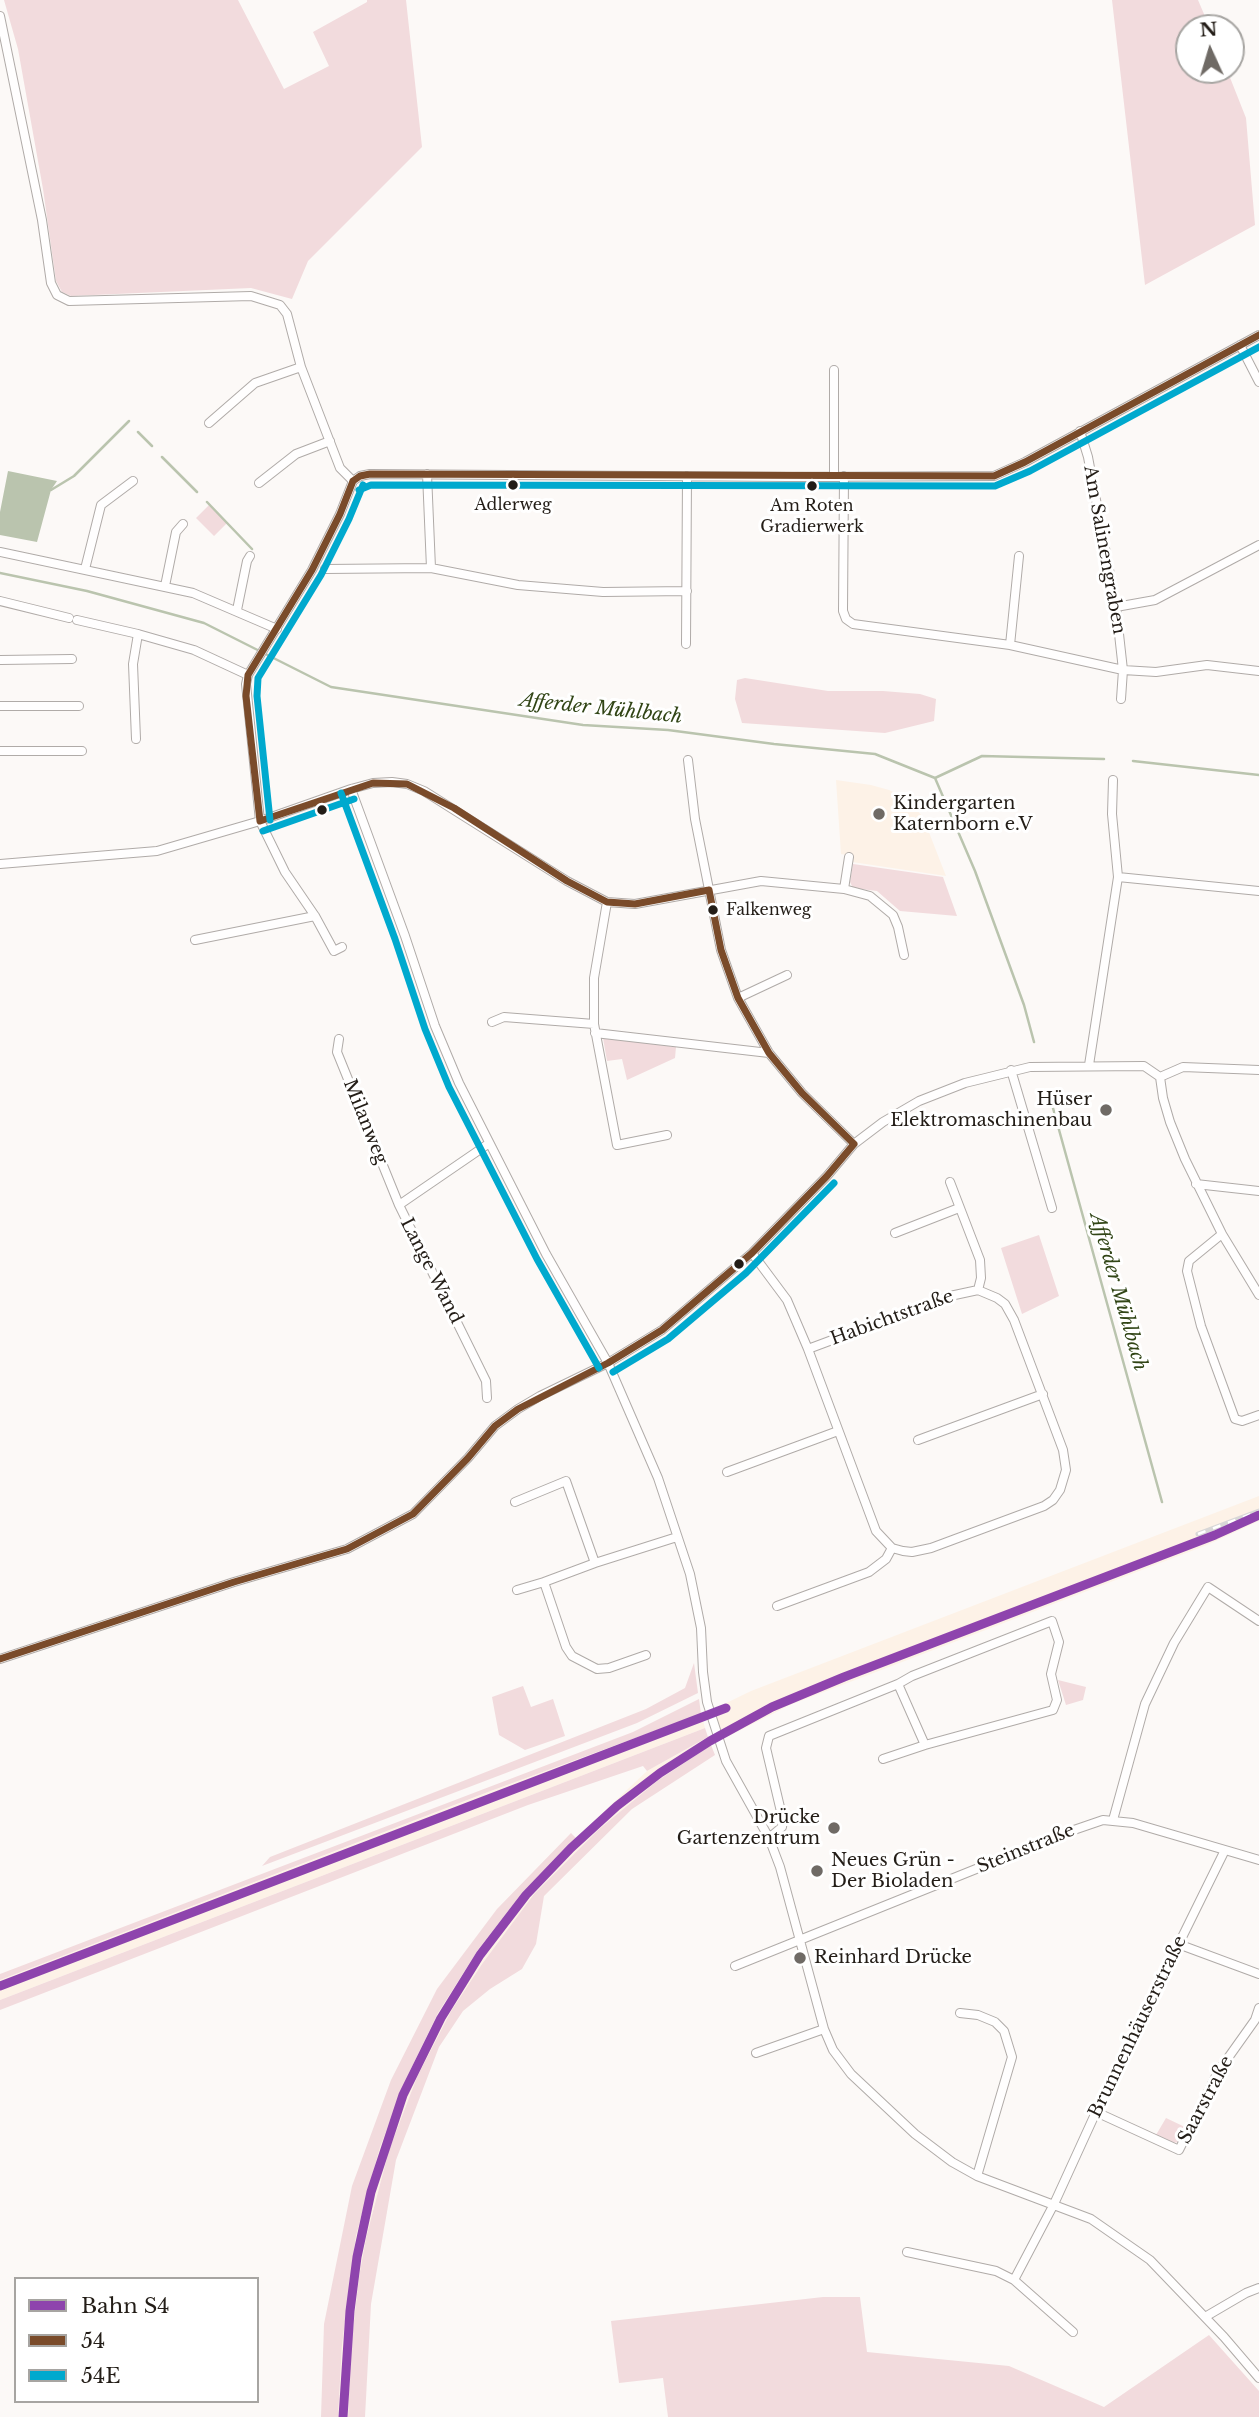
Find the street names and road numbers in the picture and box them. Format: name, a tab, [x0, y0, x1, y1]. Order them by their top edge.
street label: Am Salinengraben	[1079, 464, 1129, 636]
street label: Milanweg	[338, 1076, 392, 1168]
street label: Lange Wand	[395, 1215, 467, 1327]
street label: Habichtstraße	[827, 1286, 957, 1350]
street label: Steinstraße	[974, 1820, 1078, 1878]
street label: Brunnenhäuserstraße	[1085, 1933, 1191, 2121]
street label: Saarstraße	[1174, 2052, 1238, 2148]

